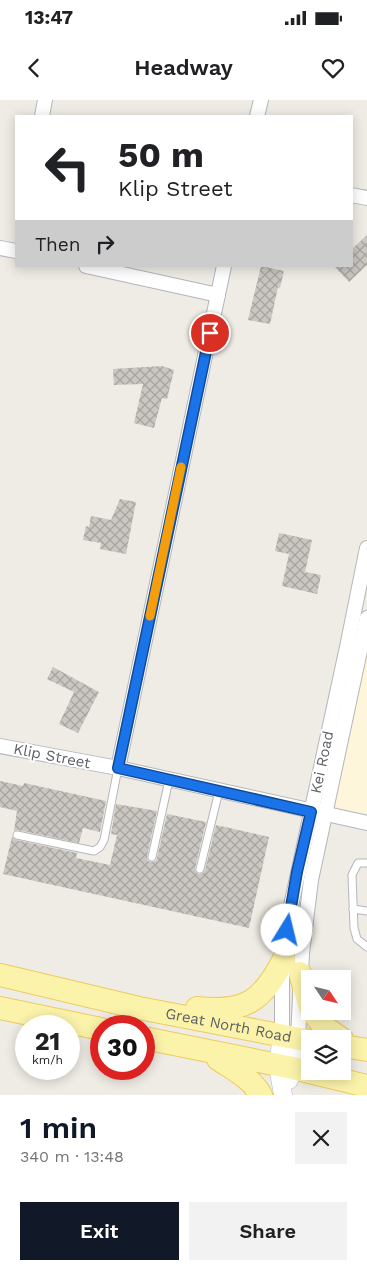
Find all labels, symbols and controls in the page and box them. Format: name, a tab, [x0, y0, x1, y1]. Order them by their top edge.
text: 13:47	[25, 6, 73, 29]
icon: back	[20, 54, 48, 82]
icon: heart	[319, 54, 347, 82]
text: Headway	[134, 55, 233, 80]
text: 50 m	[118, 134, 204, 176]
icon: left	[35, 135, 100, 200]
text: Klip Street	[118, 176, 233, 201]
icon: right	[91, 230, 119, 258]
text: Then	[35, 233, 81, 256]
pin	[189, 312, 231, 354]
icon: arrive	[196, 319, 224, 347]
street label: Kei Road	[307, 729, 337, 795]
street label: Klip Street	[12, 740, 93, 772]
position arrow	[260, 903, 312, 955]
north arrow	[301, 970, 351, 1020]
map controls	[301, 970, 351, 1080]
street label: Great North Road	[164, 1004, 293, 1046]
speed limit sign: 30	[90, 1015, 155, 1080]
text: 21	[35, 1027, 60, 1056]
button: layers	[301, 1030, 351, 1080]
text: km/h	[32, 1053, 63, 1067]
text: 1 min	[20, 1110, 97, 1145]
button: close	[295, 1112, 347, 1164]
text: 340 m · 13:48	[20, 1147, 124, 1166]
button: Exit	[20, 1202, 179, 1260]
button: Share	[189, 1202, 347, 1260]

